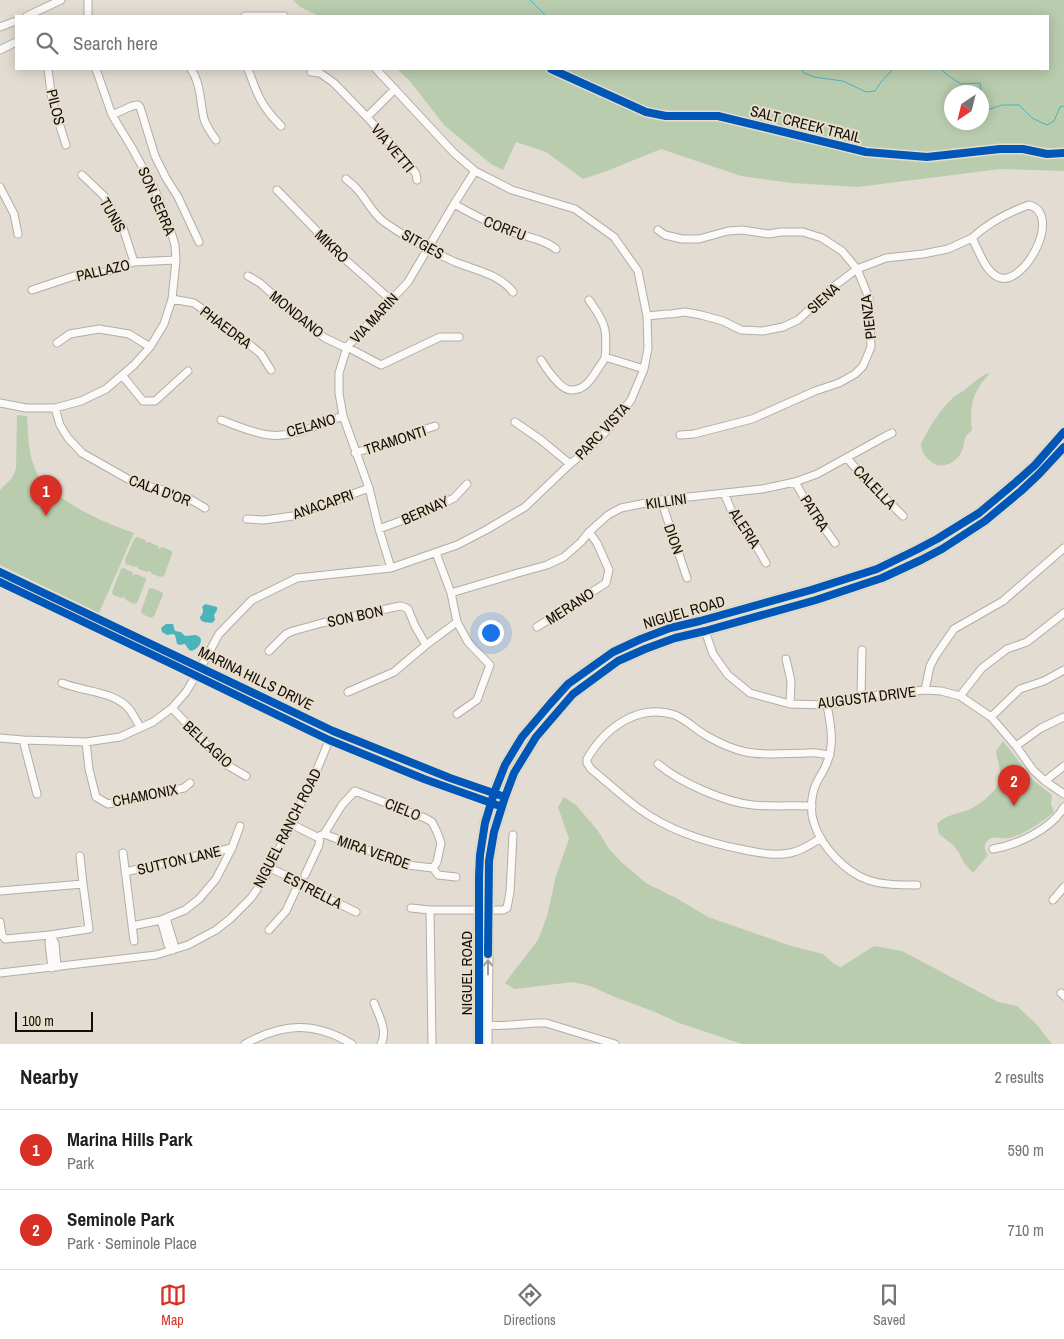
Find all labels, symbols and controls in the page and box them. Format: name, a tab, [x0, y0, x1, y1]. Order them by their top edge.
search box	[15, 15, 1049, 70]
icon: search	[33, 29, 61, 57]
text: Search here	[73, 30, 158, 56]
north arrow	[944, 85, 989, 130]
street label: PILOS	[41, 87, 71, 127]
street label: SALT CREEK TRAIL	[748, 100, 864, 148]
street label: VIA VETTI	[366, 119, 420, 177]
street label: SON SERRA	[133, 164, 181, 239]
street label: TUNIS	[95, 194, 131, 236]
street label: CORFU	[481, 210, 529, 246]
street label: MIKRO	[310, 224, 354, 268]
street label: SITGES	[398, 224, 448, 264]
street label: PALLAZO	[74, 254, 132, 286]
street label: SIENA	[802, 277, 844, 318]
street label: MONDANO	[265, 286, 329, 342]
street label: VIA MARIN	[345, 288, 403, 348]
street label: PIENZA	[855, 293, 881, 340]
street label: PHAEDRA	[196, 301, 257, 354]
street label: PARC VISTA	[570, 397, 635, 464]
street label: CELANO	[284, 408, 338, 442]
street label: TRAMONTI	[361, 420, 429, 460]
street label: CALELLA	[849, 460, 902, 514]
street label: CALA D'OR	[126, 469, 194, 511]
pin: 1	[30, 475, 62, 516]
street label: ANACAPRI	[289, 484, 356, 524]
street label: KILLINI	[644, 488, 688, 514]
street label: BERNAY	[398, 490, 453, 530]
street label: PATRA	[796, 491, 835, 536]
street label: ALERIA	[724, 503, 766, 553]
street label: DION	[659, 521, 689, 557]
street label: MERANO	[542, 582, 598, 630]
street label: NIGUEL ROAD	[641, 590, 728, 634]
street label: SON BON	[325, 600, 385, 632]
your location	[478, 620, 504, 646]
street label: MARINA HILLS DRIVE	[195, 641, 317, 715]
street label: AUGUSTA DRIVE	[816, 681, 917, 714]
street label: BELLAGIO	[179, 716, 237, 772]
street label: NIGUEL RANCH ROAD	[248, 765, 326, 891]
pin: 2	[998, 765, 1030, 806]
street label: CHAMONIX	[110, 778, 180, 812]
street label: CIELO	[382, 792, 424, 826]
street label: MIRA VERDE	[335, 830, 413, 874]
street label: SUTTON LANE	[135, 840, 223, 880]
street label: ESTRELLA	[280, 866, 346, 914]
street label: NIGUEL ROAD	[456, 931, 477, 1015]
one-way arrow	[483, 960, 493, 976]
scale bar	[15, 1009, 92, 1032]
text: 100 m	[22, 1012, 54, 1030]
text: Nearby	[20, 1062, 78, 1091]
text: 2 results	[994, 1066, 1044, 1088]
text: Marina Hills Park	[67, 1126, 193, 1152]
text: 1	[32, 1139, 40, 1161]
text: 590 m	[1008, 1139, 1044, 1161]
text: Park	[67, 1152, 94, 1174]
text: Seminole Park	[67, 1206, 174, 1232]
text: 2	[32, 1219, 40, 1241]
text: 710 m	[1008, 1219, 1044, 1241]
text: Park · Seminole Place	[67, 1232, 197, 1254]
tab: Map	[159, 1281, 187, 1329]
tab: Directions	[504, 1281, 556, 1329]
tab: Saved	[873, 1281, 905, 1329]

